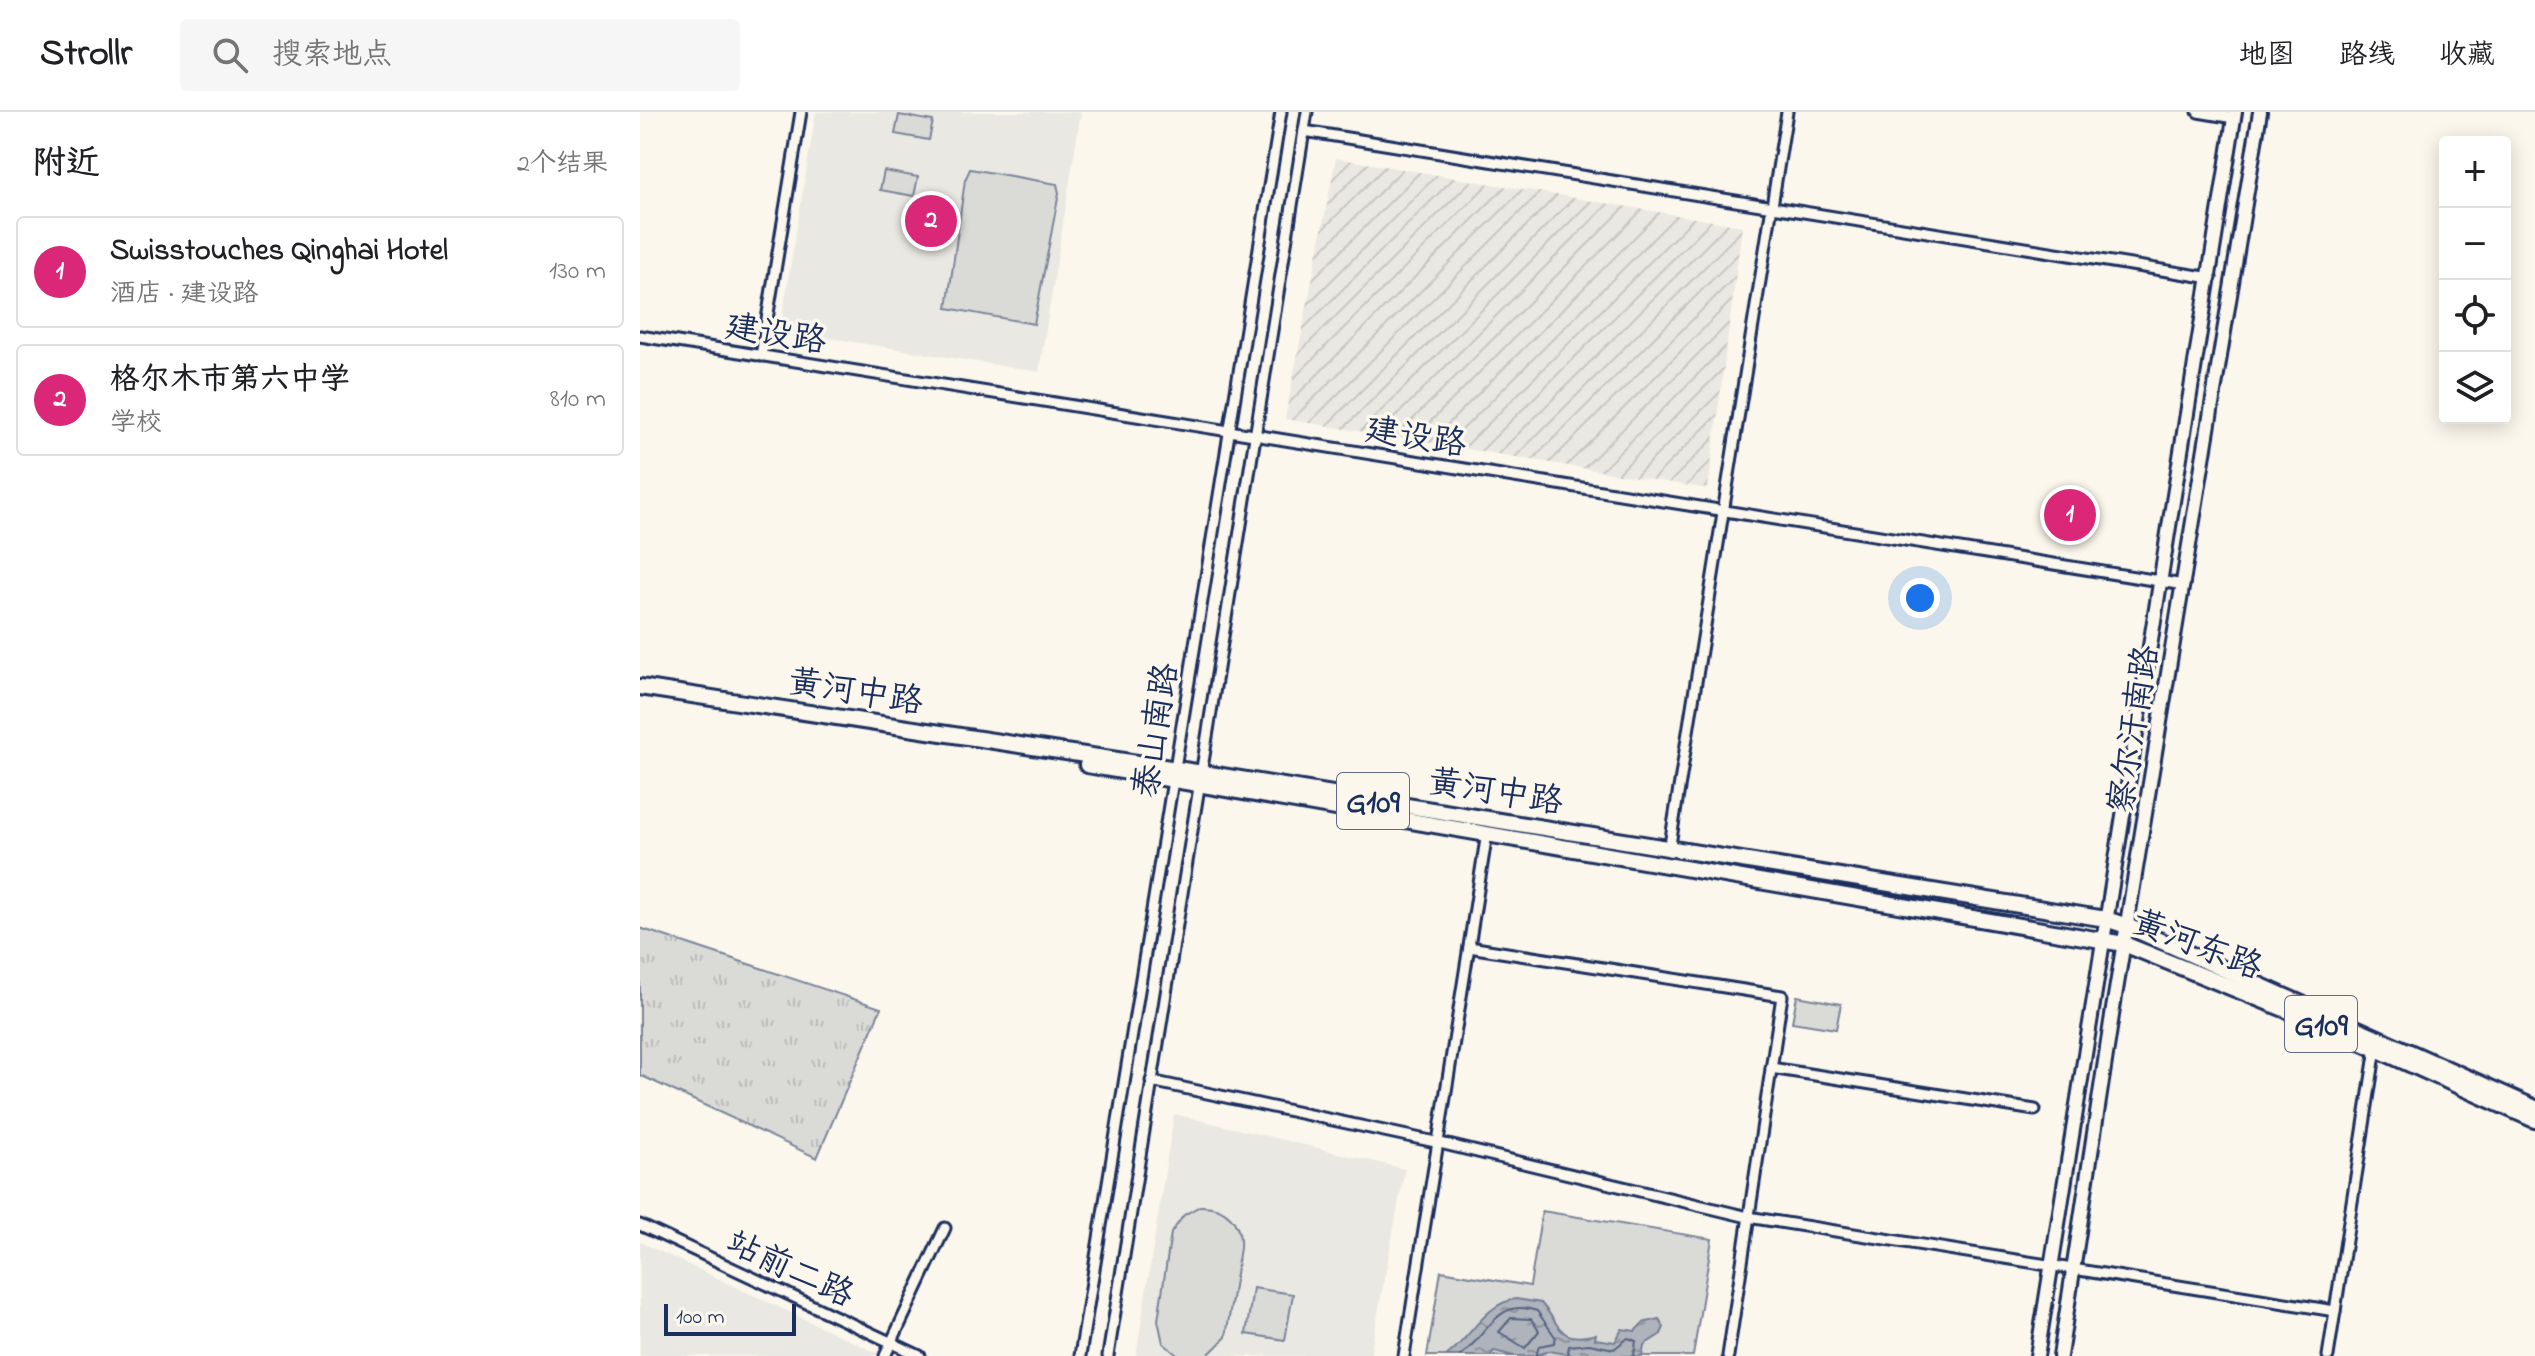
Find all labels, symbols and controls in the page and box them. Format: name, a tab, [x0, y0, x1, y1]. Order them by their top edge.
search box	[180, 19, 740, 91]
text: Strollr	[40, 27, 132, 83]
icon: search	[208, 33, 252, 77]
text: 搜索地点	[272, 34, 392, 78]
text: 地图	[2239, 36, 2295, 77]
text: 路线	[2339, 36, 2395, 77]
text: 收藏	[2439, 36, 2495, 77]
map controls	[2439, 136, 2511, 424]
button: +	[2439, 136, 2511, 208]
text: 附近	[32, 140, 100, 190]
text: 2个结果	[517, 146, 608, 184]
pin: 2	[905, 191, 957, 251]
button: −	[2439, 208, 2511, 280]
text: Swisstouches Qinghai Hotel	[110, 230, 448, 274]
text: 1	[56, 253, 64, 291]
text: 130 m	[549, 253, 606, 291]
text: 酒店 · 建设路	[110, 276, 259, 314]
button: locate	[2439, 280, 2511, 352]
street label: 建设路	[721, 303, 830, 369]
button: layers	[2439, 352, 2511, 424]
text: 格尔木市第六中学	[110, 359, 350, 403]
text: 2	[54, 381, 66, 419]
text: 810 m	[550, 381, 606, 419]
text: 学校	[110, 405, 162, 443]
street label: 建设路	[1361, 406, 1470, 472]
pin: 1	[2044, 485, 2096, 545]
your location	[1900, 578, 1940, 618]
street label: 察尔汗南路	[2098, 642, 2174, 817]
street label: 黄河中路	[784, 659, 926, 729]
street label: 泰山南路	[1123, 660, 1193, 802]
street label: 黄河中路	[1424, 759, 1566, 829]
road number: G109	[1337, 773, 1409, 829]
street label: 黄河东路	[2124, 899, 2269, 994]
road number: G109	[2285, 996, 2357, 1052]
street label: 站前二路	[717, 1219, 862, 1322]
scale bar	[664, 1300, 796, 1336]
text: 100 m	[676, 1302, 725, 1334]

